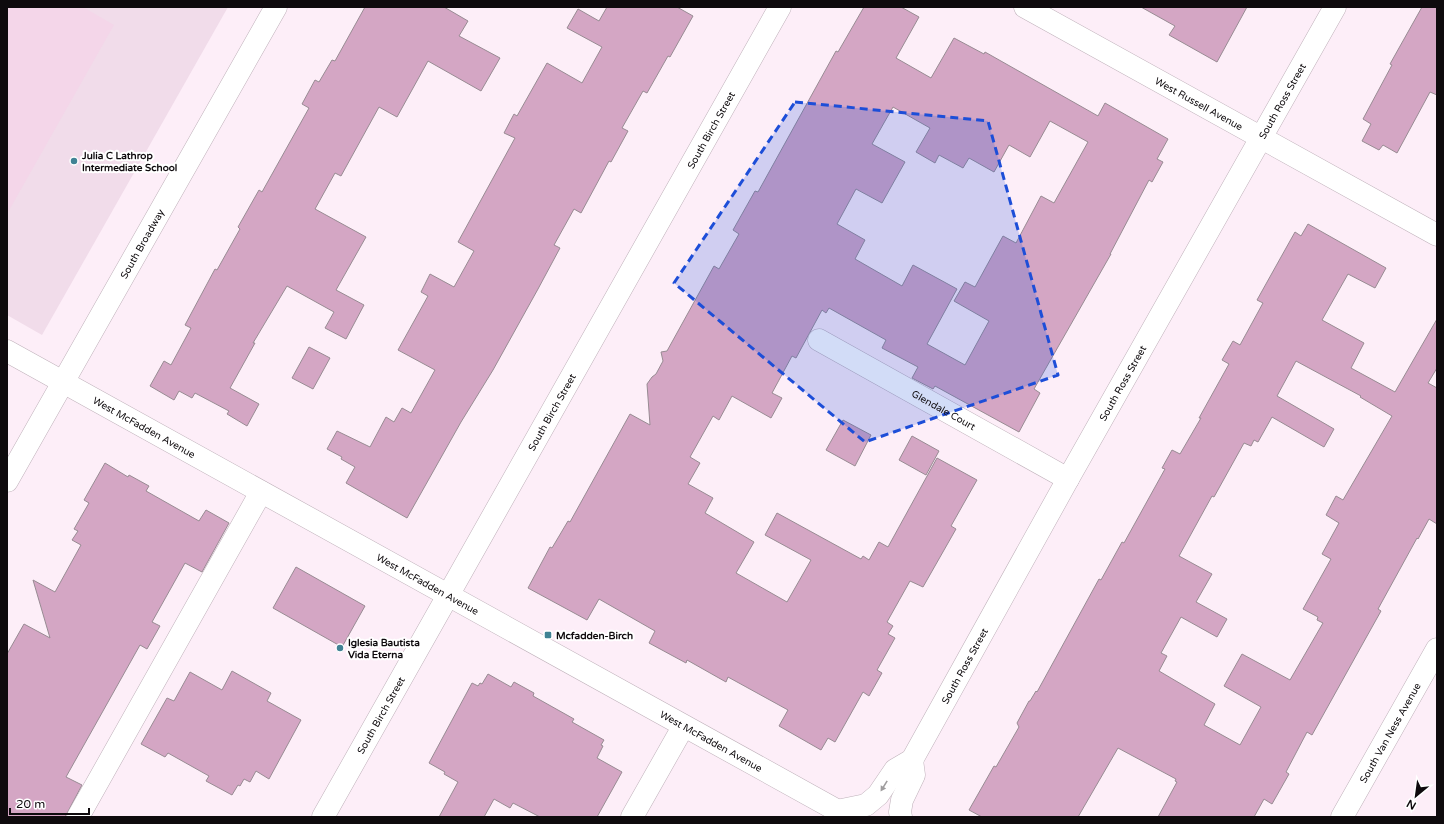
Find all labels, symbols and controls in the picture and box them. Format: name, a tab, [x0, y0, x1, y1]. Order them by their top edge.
street label: South Ross Street	[1257, 61, 1309, 141]
street label: West Russell Avenue	[1153, 75, 1245, 133]
street label: South Birch Street	[685, 89, 738, 171]
place label: Julia C Lathrop Intermediate School	[81, 150, 177, 174]
marker: Julia C Lathrop Intermediate School	[69, 156, 79, 166]
street label: South Broadway	[118, 207, 167, 281]
street label: South Ross Street	[1097, 343, 1149, 423]
street label: South Birch Street	[526, 372, 579, 453]
street label: Glendale Court	[909, 388, 978, 433]
street label: West McFadden Avenue	[91, 395, 197, 461]
street label: West McFadden Avenue	[374, 552, 481, 618]
street label: South Ross Street	[939, 626, 991, 706]
marker: Mcfadden-Birch	[543, 630, 553, 640]
place label: Mcfadden-Birch	[556, 630, 633, 642]
place label: Iglesia Bautista Vida Eterna	[348, 637, 420, 661]
marker: Iglesia Bautista Vida Eterna	[335, 643, 345, 653]
street label: South Birch Street	[355, 675, 408, 756]
street label: South Van Ness Avenue	[1358, 681, 1424, 785]
street label: West McFadden Avenue	[658, 709, 764, 775]
north arrow	[1396, 776, 1436, 816]
one-way arrow	[881, 780, 888, 792]
scale bar	[10, 790, 89, 816]
text: N	[1404, 796, 1418, 812]
text: 20 m	[16, 797, 45, 811]

